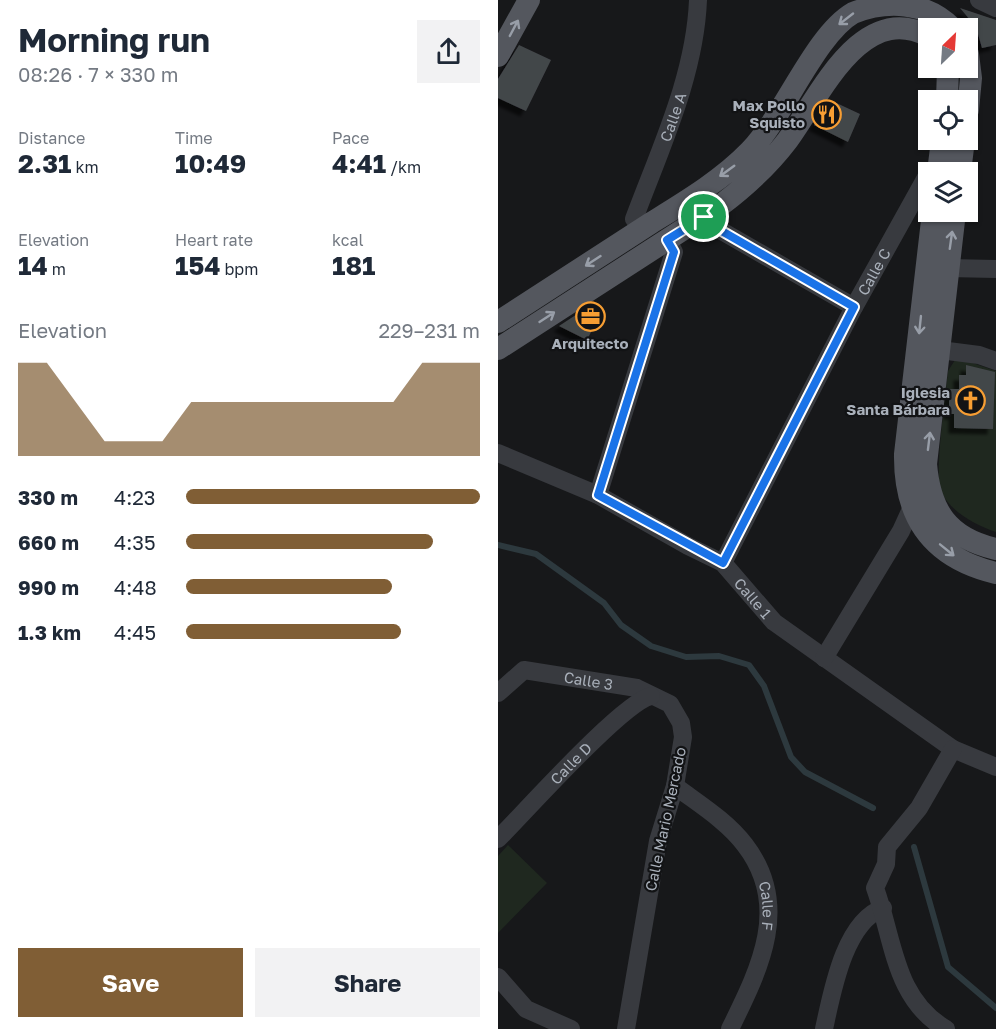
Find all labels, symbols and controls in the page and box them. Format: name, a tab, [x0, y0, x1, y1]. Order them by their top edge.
one-way arrow	[838, 12, 854, 25]
north arrow	[918, 18, 978, 78]
map controls	[918, 18, 978, 222]
text: Morning run	[18, 20, 210, 59]
button: share	[417, 20, 480, 83]
one-way arrow	[509, 20, 520, 38]
text: 08:26 · 7 × 330 m	[18, 62, 178, 86]
street label: Calle A	[656, 90, 689, 144]
button: locate	[918, 90, 978, 150]
place label: Max Pollo Squisto	[733, 96, 805, 131]
restaurant icon: Max Pollo Squisto	[810, 98, 842, 130]
text: Distance	[18, 128, 85, 148]
text: Time	[175, 128, 213, 148]
text: Pace	[332, 128, 369, 148]
text: 2.31	[18, 148, 71, 179]
text: 10:49	[175, 148, 246, 179]
text: 4:41	[332, 148, 386, 179]
text: km	[71, 157, 99, 177]
text: /km	[386, 157, 421, 177]
button: layers	[918, 162, 978, 222]
one-way arrow	[719, 164, 735, 177]
pin	[678, 191, 729, 242]
icon: arrive	[687, 200, 720, 233]
text: Elevation	[18, 230, 89, 250]
text: Heart rate	[175, 230, 253, 250]
text: kcal	[332, 230, 364, 250]
one-way arrow	[946, 231, 957, 250]
street label: Calle C	[853, 245, 894, 298]
text: 14	[18, 250, 48, 281]
text: 154	[175, 250, 221, 281]
text: 181	[332, 250, 375, 281]
one-way arrow	[585, 255, 602, 267]
text: m	[48, 259, 66, 279]
text: bpm	[221, 259, 258, 279]
office icon: Arquitecto	[574, 300, 606, 332]
one-way arrow	[538, 311, 555, 323]
one-way arrow	[914, 314, 925, 334]
text: Elevation	[18, 318, 107, 342]
text: 229–231 m	[378, 318, 480, 342]
place label: Arquitecto	[551, 334, 629, 352]
place label: Iglesia Santa Bárbara	[846, 383, 950, 418]
church icon: Iglesia Santa Bárbara	[955, 385, 987, 417]
one-way arrow	[924, 431, 935, 451]
text: 330 m	[18, 485, 78, 509]
text: 4:23	[114, 485, 156, 509]
text: 660 m	[18, 530, 79, 554]
text: 4:35	[114, 530, 156, 554]
one-way arrow	[939, 543, 954, 557]
street label: Calle 1	[731, 574, 776, 622]
text: 990 m	[18, 575, 79, 599]
text: 4:48	[114, 575, 157, 599]
text: 1.3 km	[18, 620, 81, 644]
text: 4:45	[114, 620, 156, 644]
street label: Calle 3	[563, 667, 614, 693]
street label: Calle D	[546, 739, 595, 788]
street label: Calle Mario Mercado	[641, 745, 689, 893]
street label: Calle F	[756, 879, 778, 932]
button: Save	[18, 948, 243, 1017]
button: Share	[255, 948, 480, 1017]

